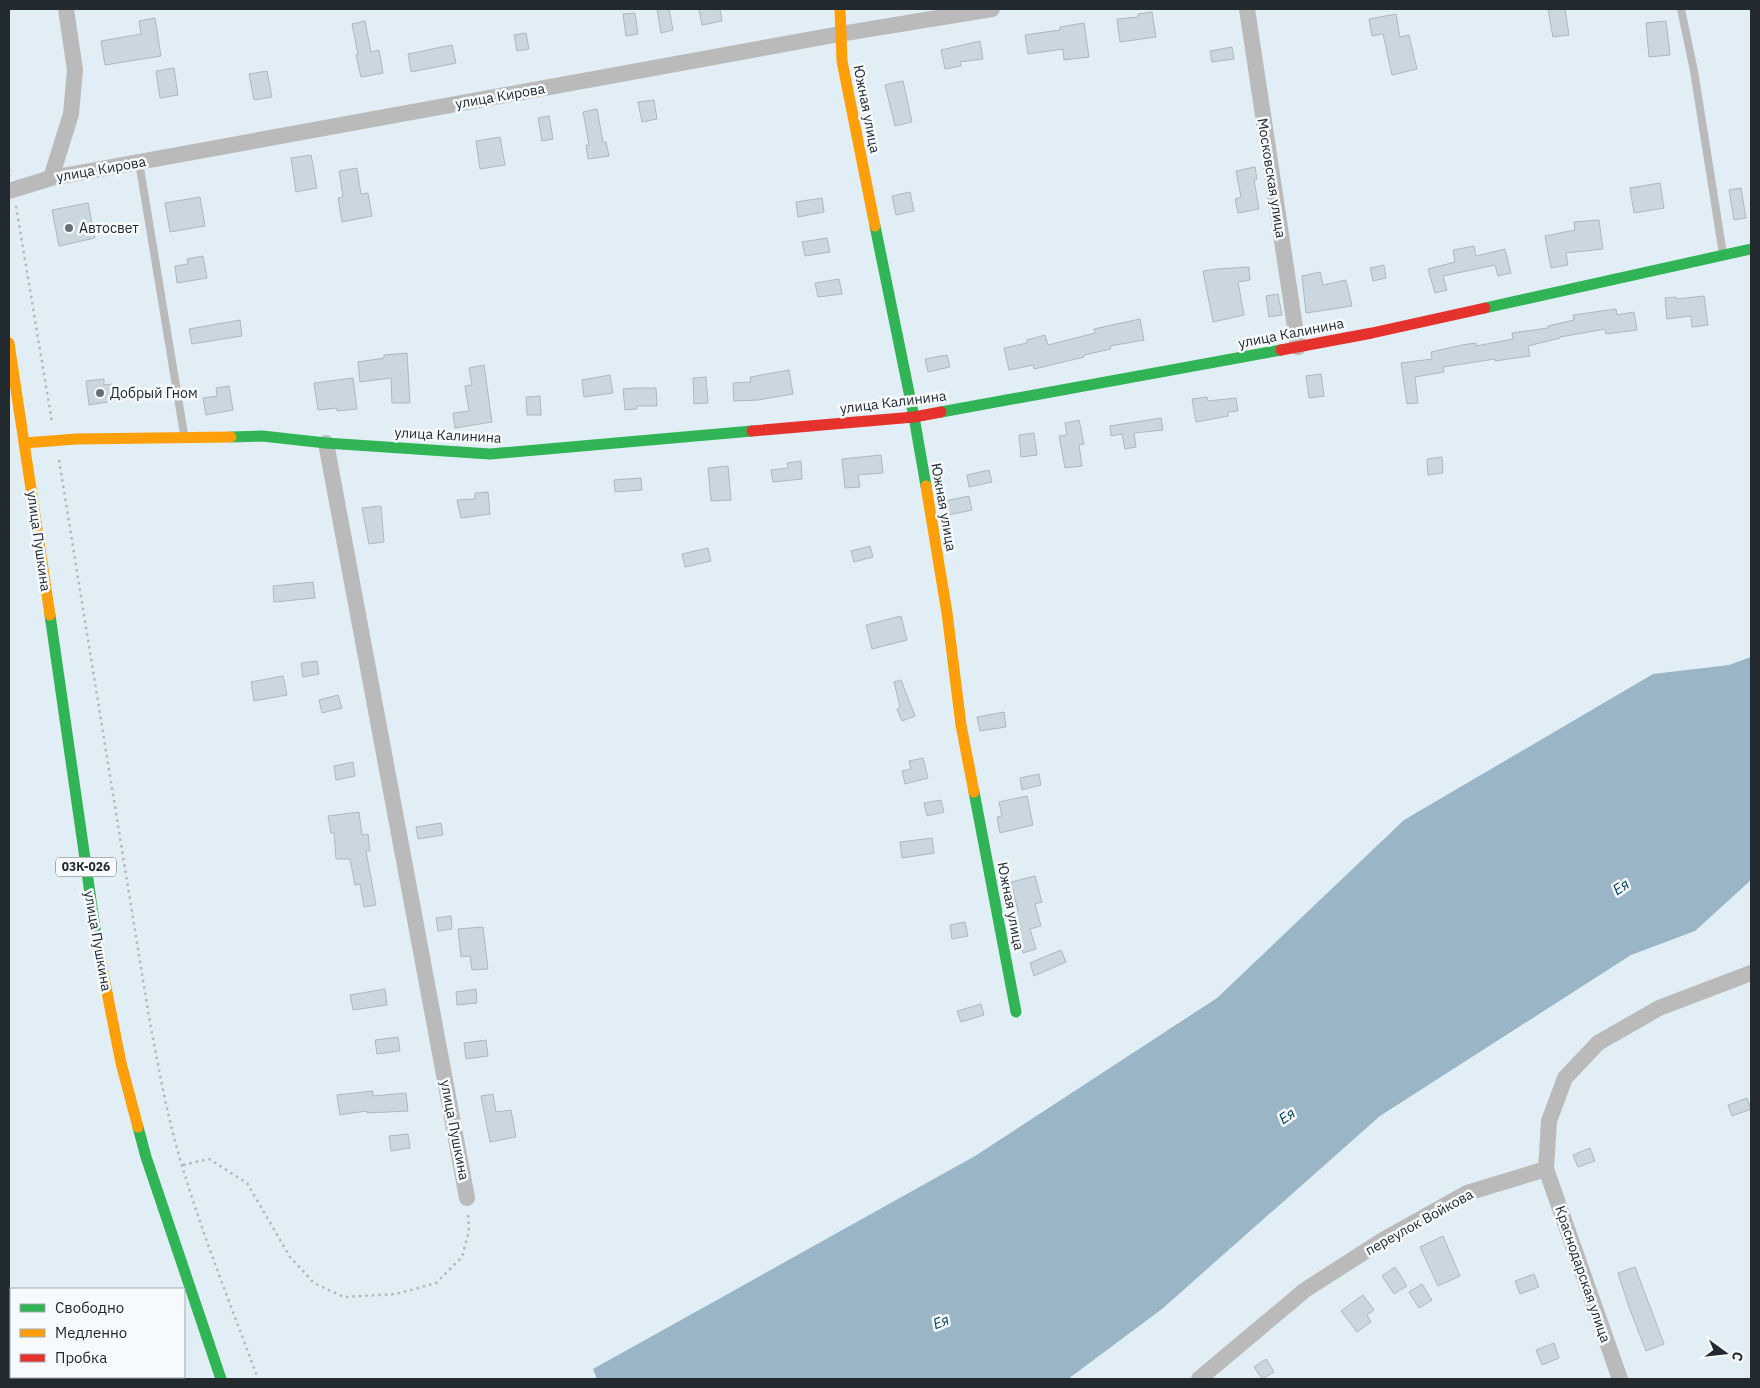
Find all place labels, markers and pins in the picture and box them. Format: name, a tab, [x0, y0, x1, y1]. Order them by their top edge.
place label: Автосвет	[79, 219, 139, 237]
marker: Автосвет	[63, 222, 75, 234]
place label: Добрый Гном	[110, 384, 198, 402]
marker: Добрый Гном	[94, 387, 106, 399]

